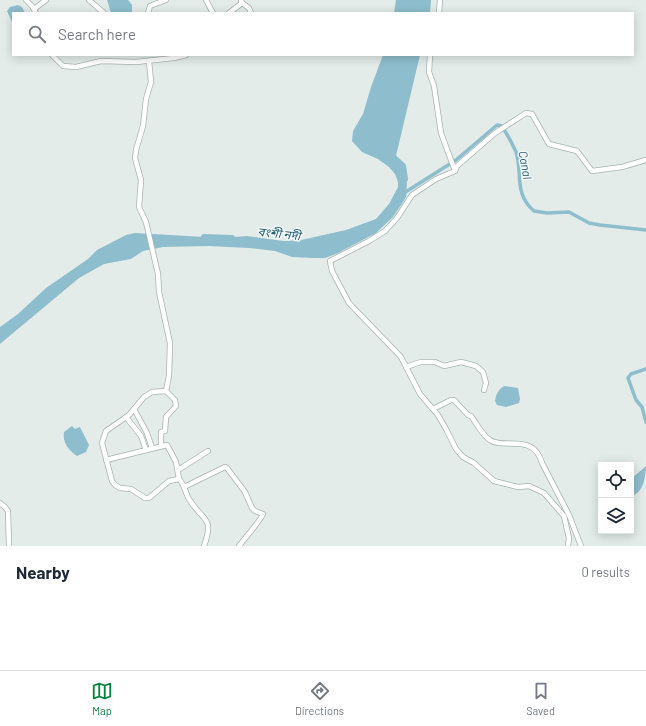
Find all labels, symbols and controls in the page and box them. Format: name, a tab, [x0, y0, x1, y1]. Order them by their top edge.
search box	[12, 12, 634, 56]
icon: search	[26, 23, 48, 45]
text: Search here	[58, 25, 136, 43]
water label: Canal	[517, 150, 535, 181]
water label: বংশী নদী	[257, 224, 304, 243]
map controls	[598, 462, 634, 534]
button: locate	[598, 462, 634, 498]
button: layers	[598, 498, 634, 534]
text: Nearby	[16, 562, 70, 582]
text: 0 results	[581, 564, 630, 580]
tab: Map	[91, 680, 113, 717]
tab: Directions	[295, 680, 344, 717]
tab: Saved	[526, 680, 555, 717]

